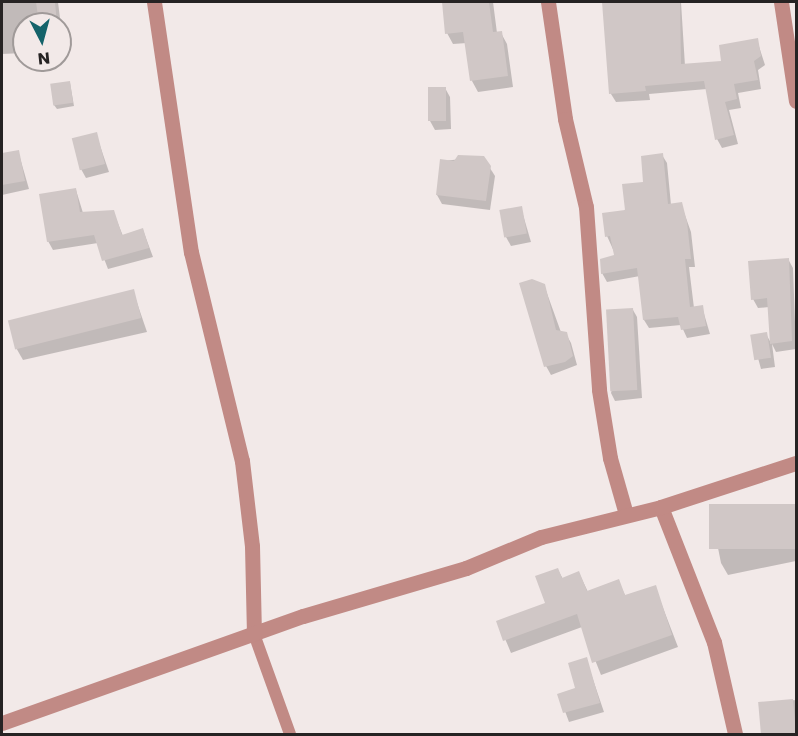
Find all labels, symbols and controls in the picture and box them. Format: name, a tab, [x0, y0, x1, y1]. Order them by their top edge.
north arrow	[12, 12, 72, 72]
text: N	[37, 46, 51, 70]

